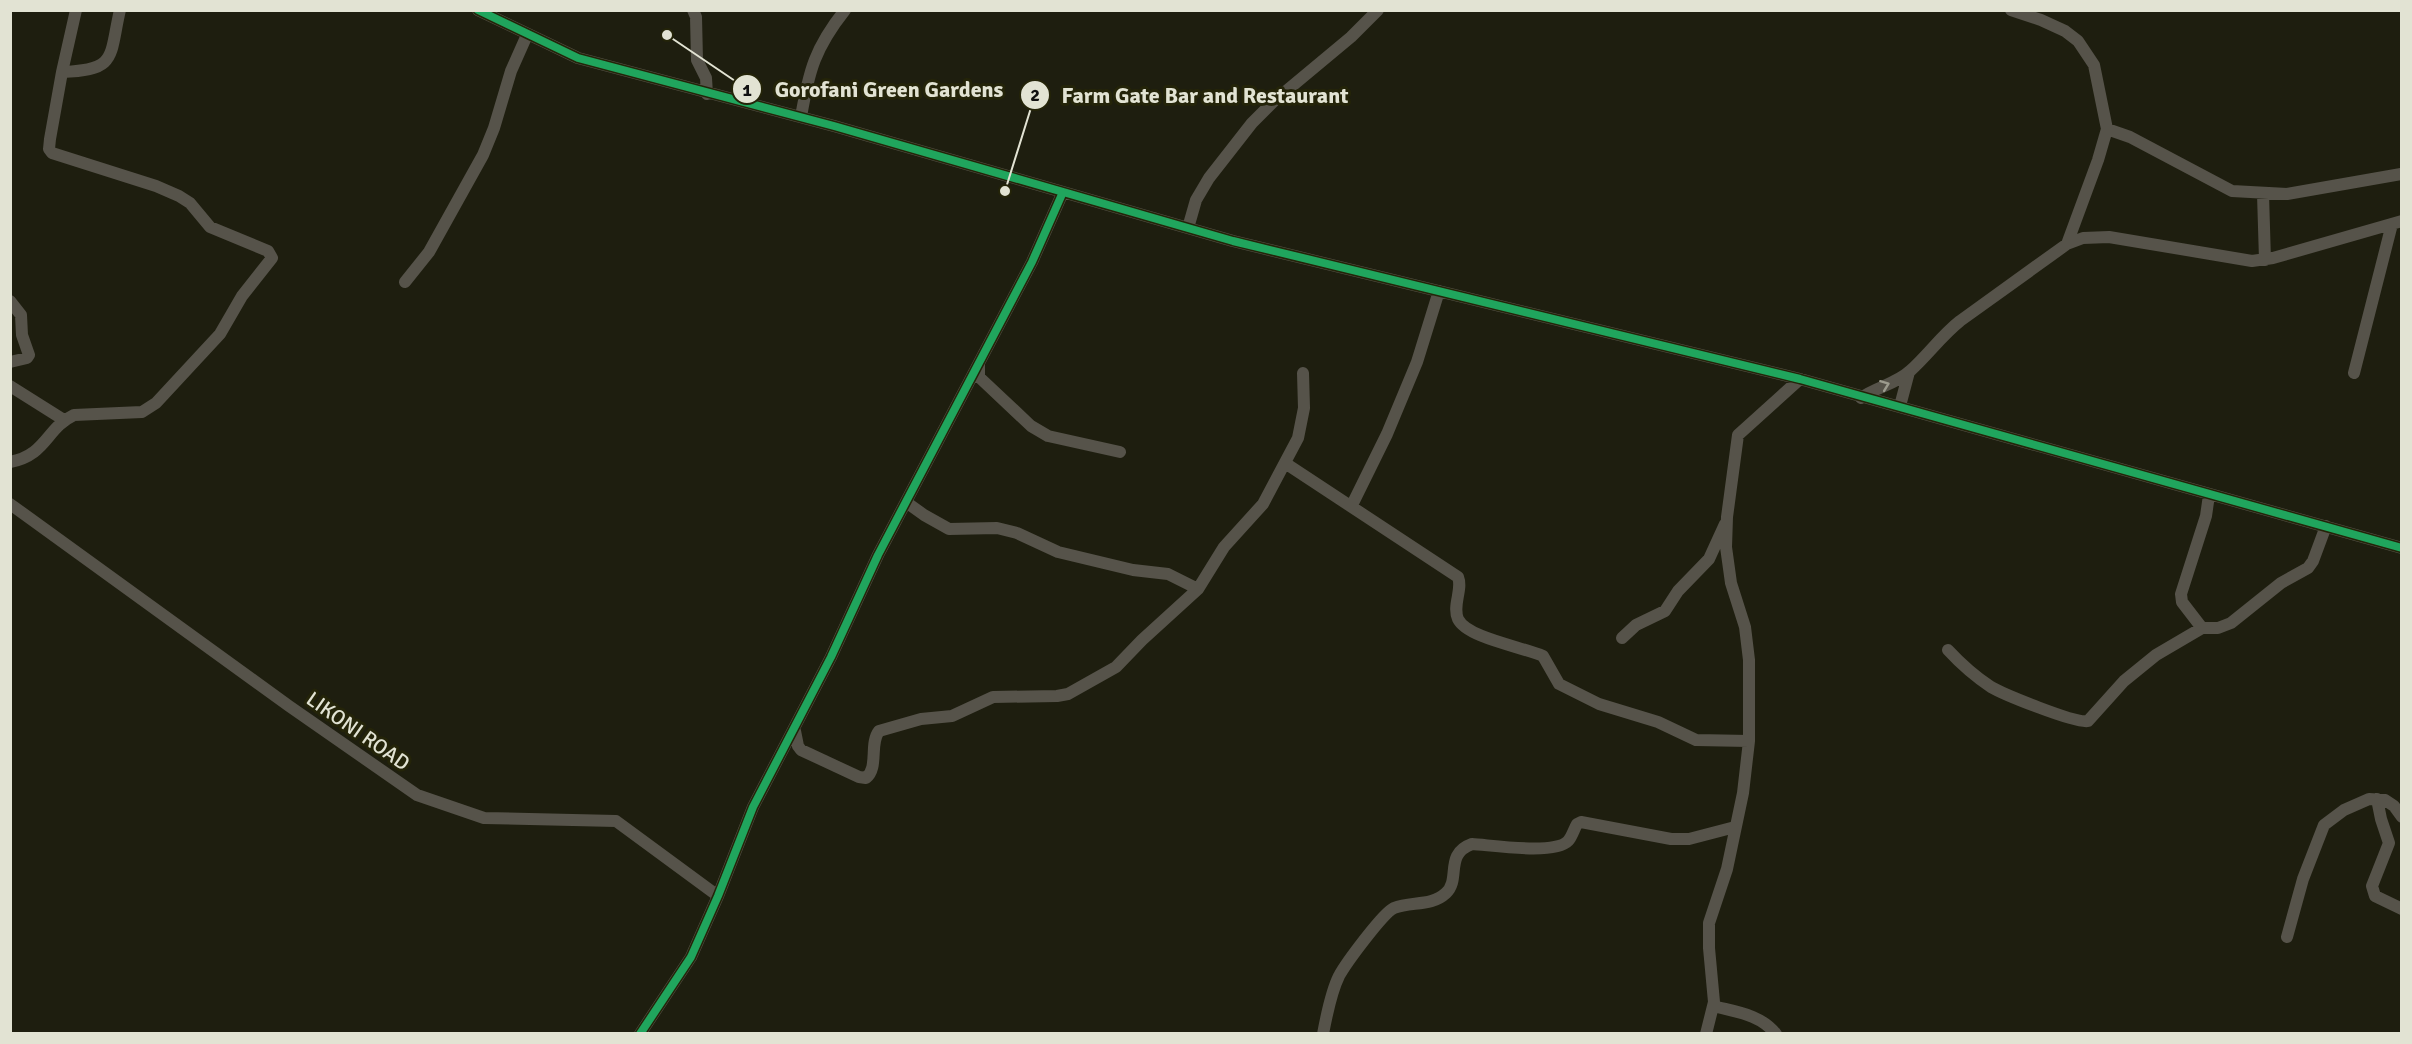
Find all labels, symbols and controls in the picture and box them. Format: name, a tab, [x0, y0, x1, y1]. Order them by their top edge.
callout: Gorofani Green Gardens	[732, 69, 1015, 109]
callout: Farm Gate Bar and Restaurant	[1020, 75, 1361, 115]
text: Gorofani Green Gardens	[775, 76, 1004, 103]
text: 1	[742, 79, 752, 101]
text: Farm Gate Bar and Restaurant	[1062, 82, 1348, 109]
text: 2	[1030, 84, 1040, 106]
one-way arrow	[1879, 379, 1889, 392]
street label: LIKONI ROAD	[301, 686, 415, 776]

